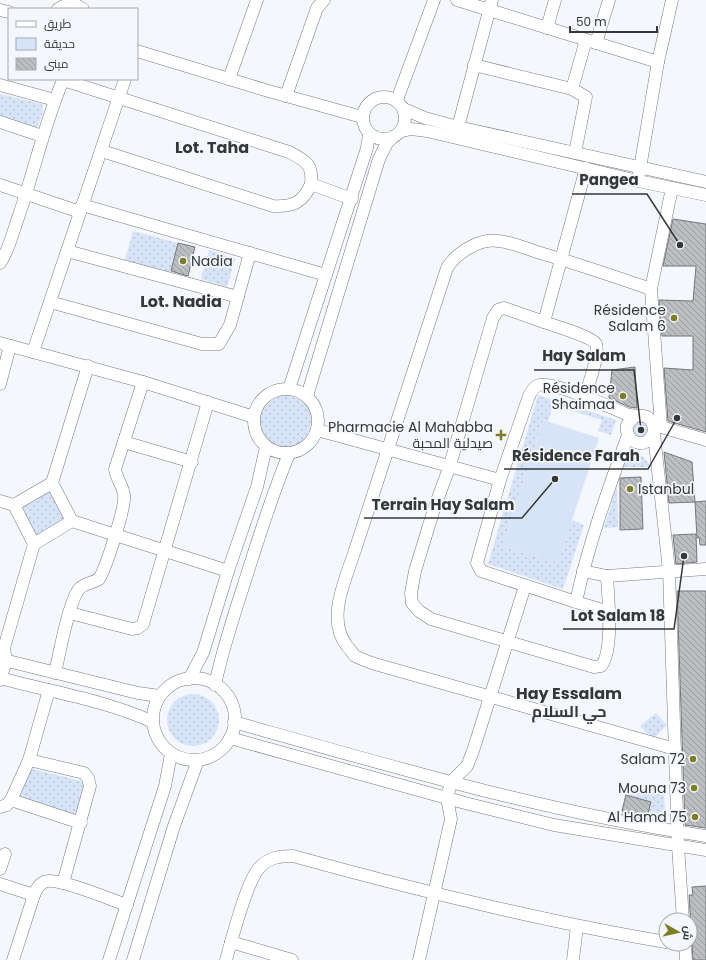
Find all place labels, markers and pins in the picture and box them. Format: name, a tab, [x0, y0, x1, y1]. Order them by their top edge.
callout: Pangea	[572, 167, 647, 194]
place label: Nadia	[191, 251, 233, 271]
marker: Nadia	[178, 256, 188, 266]
place label: Résidence Salam 6	[594, 300, 666, 336]
marker: Résidence Salam 6	[669, 313, 679, 323]
callout: Hay Salam	[534, 343, 634, 370]
place label: Résidence Shaimaa	[543, 378, 615, 414]
marker: Résidence Shaimaa	[618, 391, 628, 401]
place label: Pharmacie Al Mahabba صيدلية المحبة	[328, 417, 493, 453]
marker: Pharmacie Al Mahabba صيدلية المحبة	[496, 430, 506, 440]
callout: Résidence Farah	[504, 442, 648, 469]
place label: Istanbul	[638, 479, 694, 499]
marker: Istanbul	[625, 484, 635, 494]
callout: Terrain Hay Salam	[364, 491, 522, 518]
callout: Lot Salam 18	[563, 602, 674, 629]
place label: Salam 72	[621, 749, 685, 769]
marker: Salam 72	[688, 754, 698, 764]
place label: Mouna 73	[618, 778, 686, 798]
marker: Mouna 73	[689, 783, 699, 793]
place label: Al Hamd 75	[607, 807, 687, 827]
marker: Al Hamd 75	[690, 812, 700, 822]

